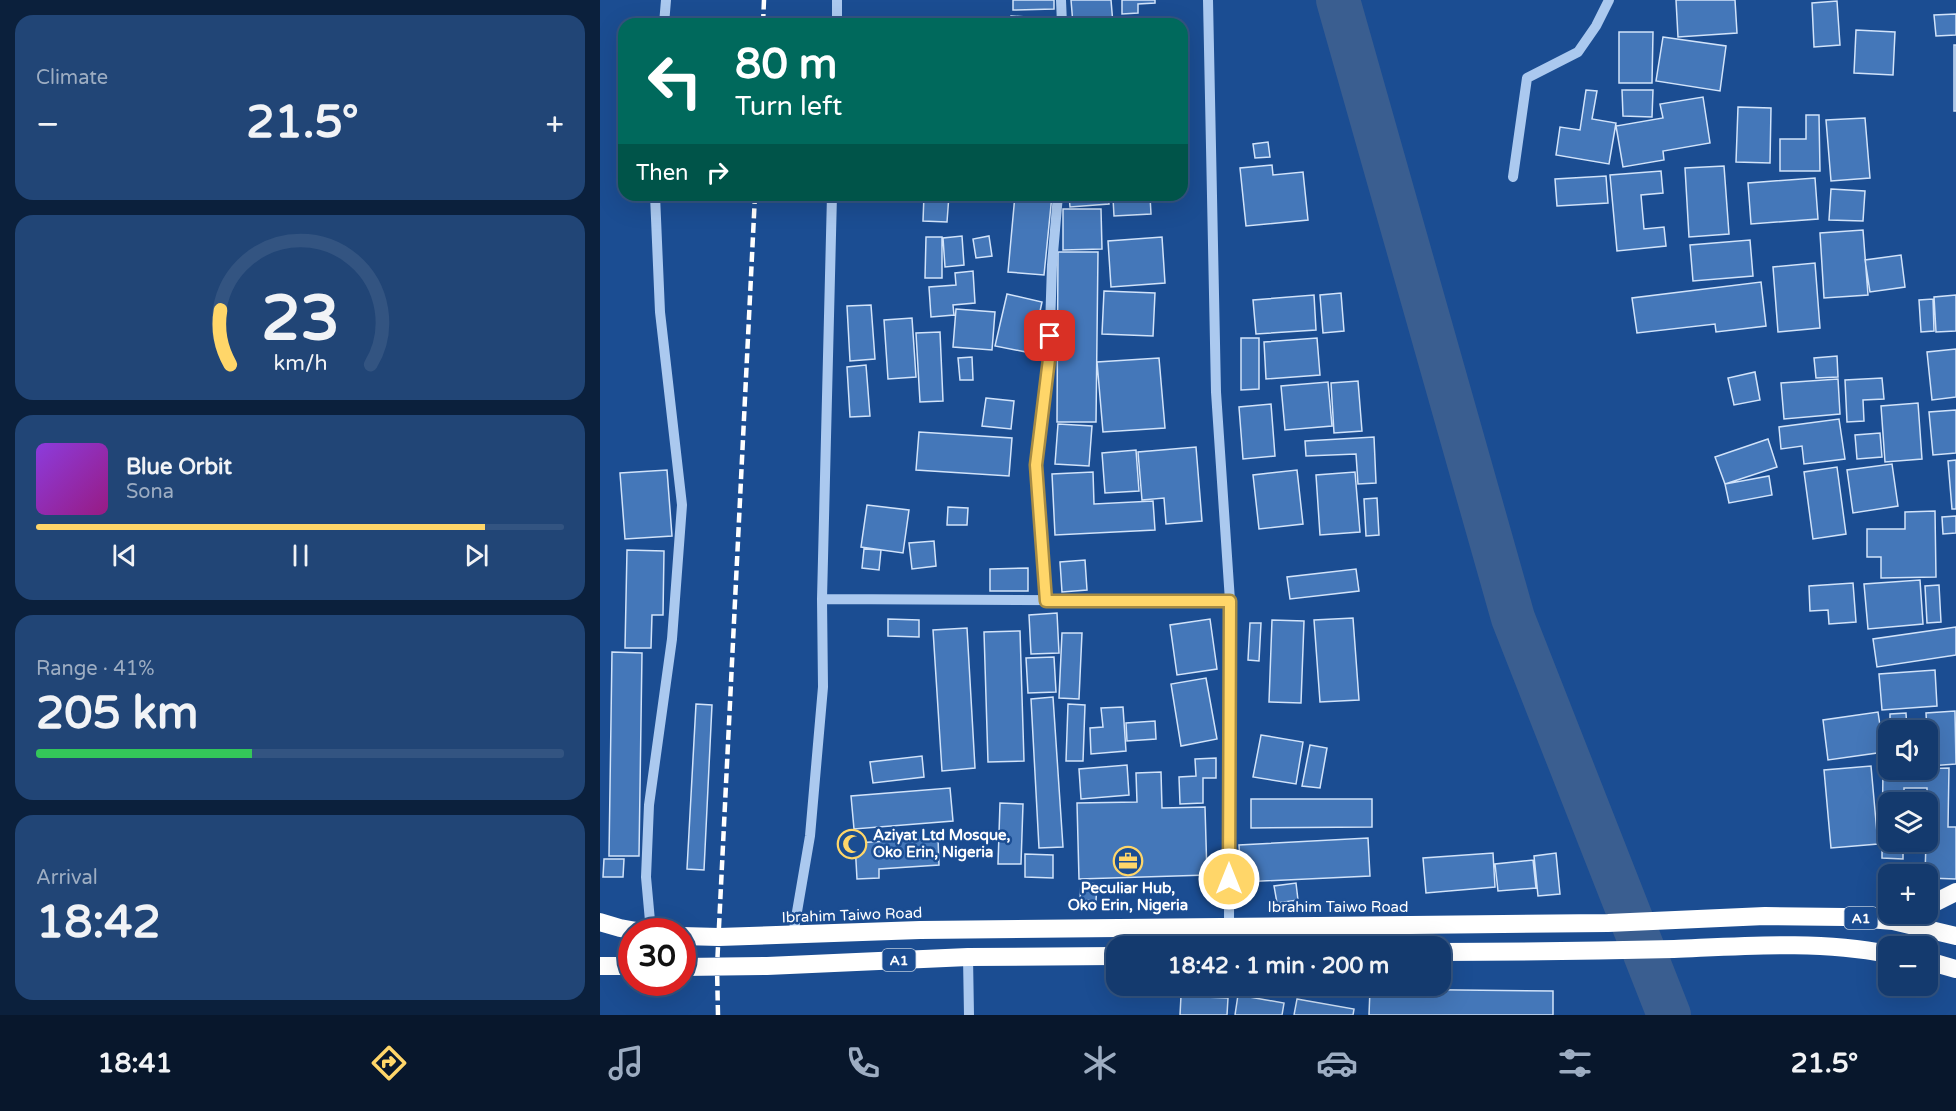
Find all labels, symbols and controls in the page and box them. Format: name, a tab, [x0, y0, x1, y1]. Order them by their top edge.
text: 80 m	[735, 39, 837, 90]
icon: left	[636, 42, 714, 120]
text: Climate	[36, 66, 108, 90]
text: Turn left	[735, 90, 842, 123]
text: 21.5°	[246, 96, 359, 150]
text: −	[36, 105, 60, 144]
text: +	[545, 105, 564, 144]
icon: right	[701, 156, 734, 189]
text: Then	[636, 160, 689, 186]
text: 23	[261, 282, 339, 357]
pin	[1024, 310, 1075, 361]
icon: arrive	[1033, 319, 1066, 352]
text: km/h	[273, 350, 327, 376]
text: Blue Orbit	[126, 454, 232, 480]
text: Sona	[126, 480, 174, 504]
icon: previous	[108, 539, 141, 572]
icon: pause	[284, 539, 317, 572]
icon: next	[460, 539, 493, 572]
text: Range · 41%	[36, 657, 155, 681]
text: 205 km	[36, 687, 198, 741]
map controls	[1878, 720, 1938, 996]
button: sound	[1878, 720, 1938, 780]
button: layers	[1878, 792, 1938, 852]
place label: Aziyat Ltd Mosque, Oko Erin, Nigeria	[873, 826, 1011, 862]
mosque icon: Aziyat Ltd Mosque, Oko Erin, Nigeria	[836, 828, 868, 860]
office icon: Peculiar Hub, Oko Erin, Nigeria	[1112, 845, 1144, 877]
position arrow	[1197, 847, 1261, 911]
button: +	[1878, 864, 1938, 924]
text: Arrival	[36, 866, 98, 890]
place label: Peculiar Hub, Oko Erin, Nigeria	[1068, 879, 1188, 915]
text: 18:42	[36, 896, 161, 950]
street label: Ibrahim Taiwo Road	[1268, 898, 1408, 916]
street label: Ibrahim Taiwo Road	[781, 904, 923, 926]
road number: A1	[1844, 907, 1878, 929]
speed limit sign: 30	[618, 918, 696, 996]
button: −	[1878, 936, 1938, 996]
road number: A1	[882, 949, 916, 971]
text: 18:42 · 1 min · 200 m	[1168, 953, 1389, 979]
icon: directions	[368, 1042, 410, 1084]
icon: music	[605, 1042, 647, 1084]
icon: phone	[842, 1042, 884, 1084]
icon: climate	[1079, 1042, 1121, 1084]
icon: car	[1316, 1042, 1358, 1084]
icon: filters	[1554, 1042, 1596, 1084]
text: 18:41	[98, 1047, 172, 1080]
text: 21.5°	[1791, 1047, 1858, 1080]

